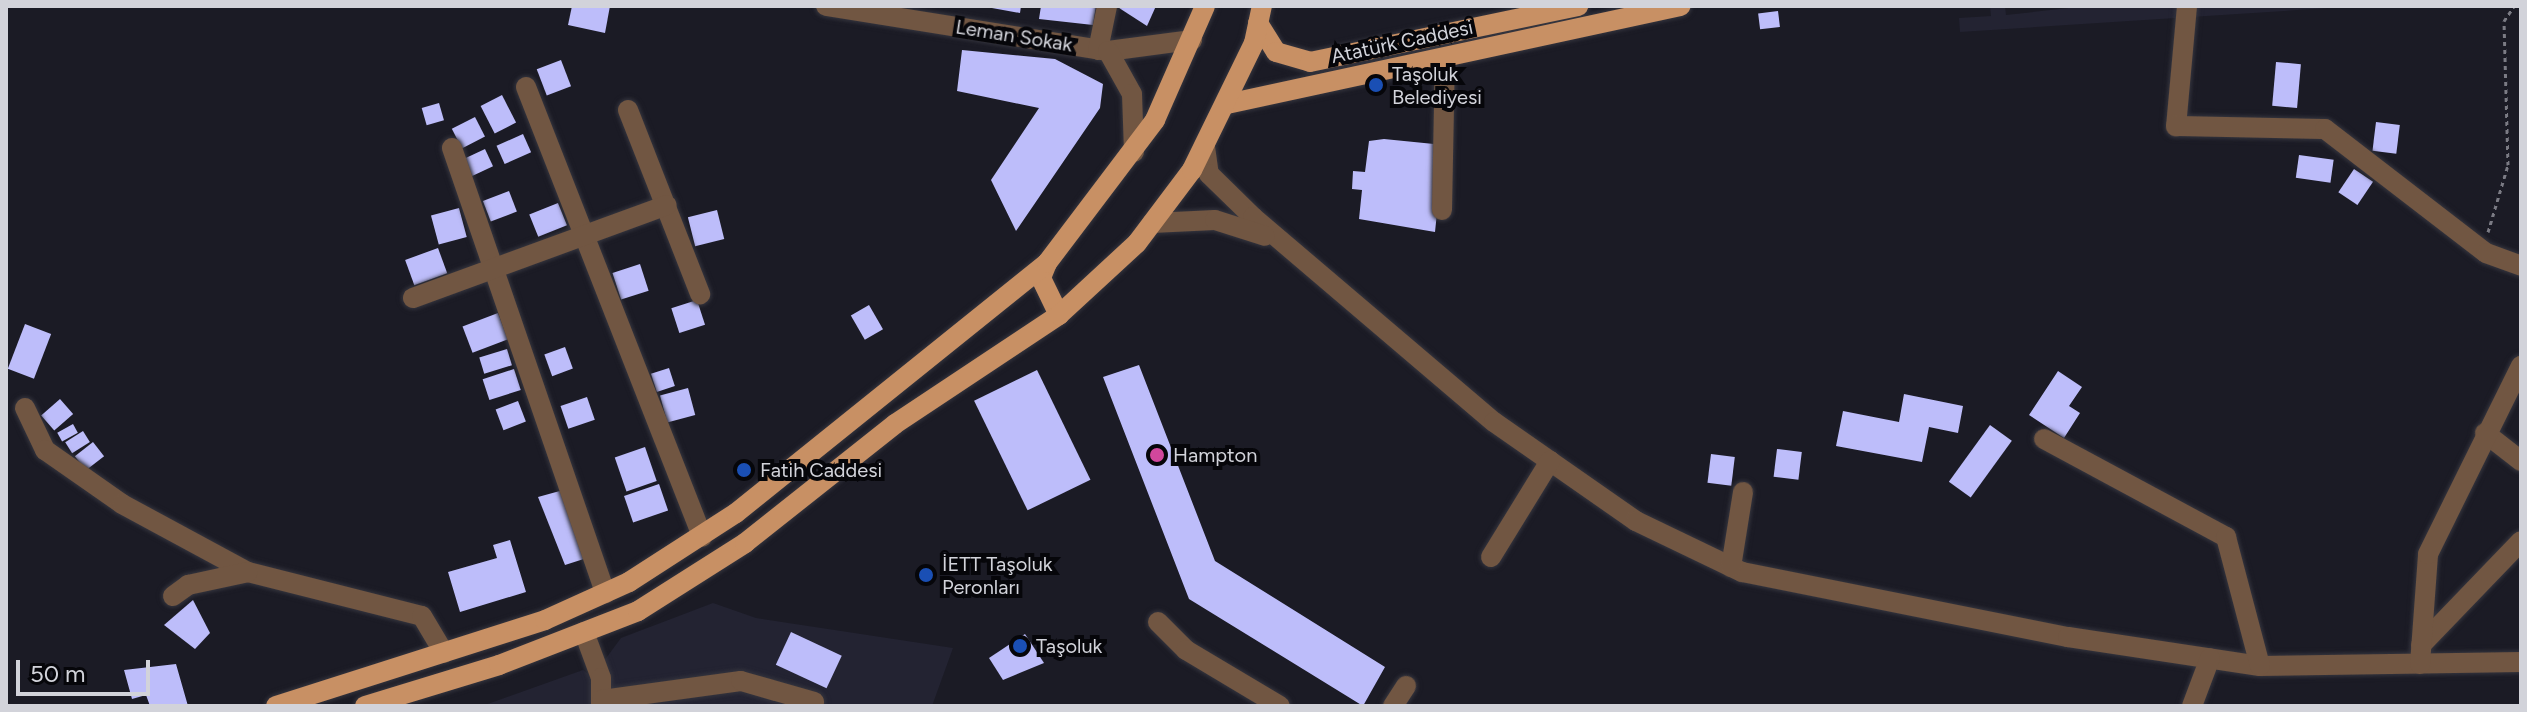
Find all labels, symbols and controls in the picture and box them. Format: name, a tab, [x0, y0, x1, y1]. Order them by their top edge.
street label: Leman Sokak	[954, 15, 1074, 57]
street label: Atatürk Caddesi	[1329, 15, 1475, 69]
place label: Taşoluk Belediyesi	[1392, 62, 1482, 109]
marker: Taşoluk Belediyesi	[1367, 76, 1385, 94]
place label: Hampton	[1173, 443, 1257, 467]
marker: Hampton	[1148, 446, 1166, 464]
place label: Fatih Caddesi	[760, 458, 882, 482]
marker: Fatih Caddesi	[735, 461, 753, 479]
place label: İETT Taşoluk Peronları	[942, 552, 1053, 599]
marker: İETT Taşoluk Peronları	[917, 566, 935, 584]
place label: Taşoluk	[1036, 634, 1102, 658]
marker: Taşoluk	[1011, 637, 1029, 655]
scale bar	[20, 644, 154, 694]
text: 50 m	[30, 659, 86, 688]

